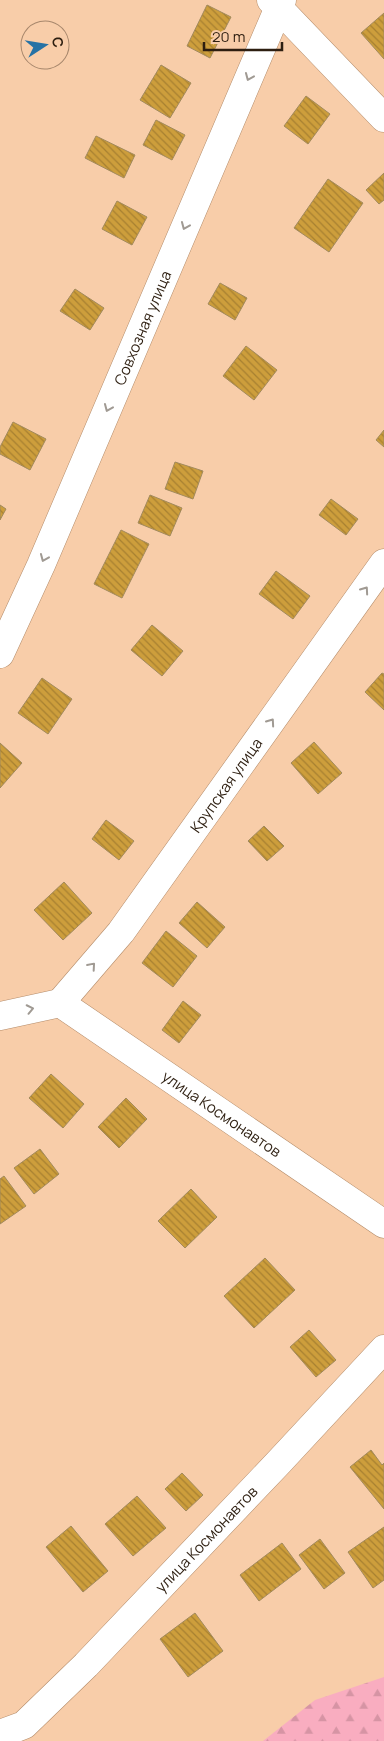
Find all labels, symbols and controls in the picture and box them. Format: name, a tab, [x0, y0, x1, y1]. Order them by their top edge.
north arrow	[20, 20, 70, 70]
scale bar	[204, 20, 282, 52]
text: 20 m	[212, 26, 245, 47]
text: С	[48, 35, 69, 49]
one-way arrow	[244, 72, 255, 81]
one-way arrow	[181, 222, 191, 230]
street label: Совхозная улица	[109, 267, 176, 388]
one-way arrow	[103, 403, 114, 412]
one-way arrow	[39, 553, 50, 562]
one-way arrow	[359, 586, 368, 595]
one-way arrow	[265, 718, 274, 728]
street label: Крупская улица	[185, 733, 267, 837]
one-way arrow	[86, 962, 95, 971]
one-way arrow	[26, 1004, 35, 1015]
street label: улица Космонавтов	[158, 1065, 286, 1162]
street label: улица Космонавтов	[150, 1481, 262, 1597]

